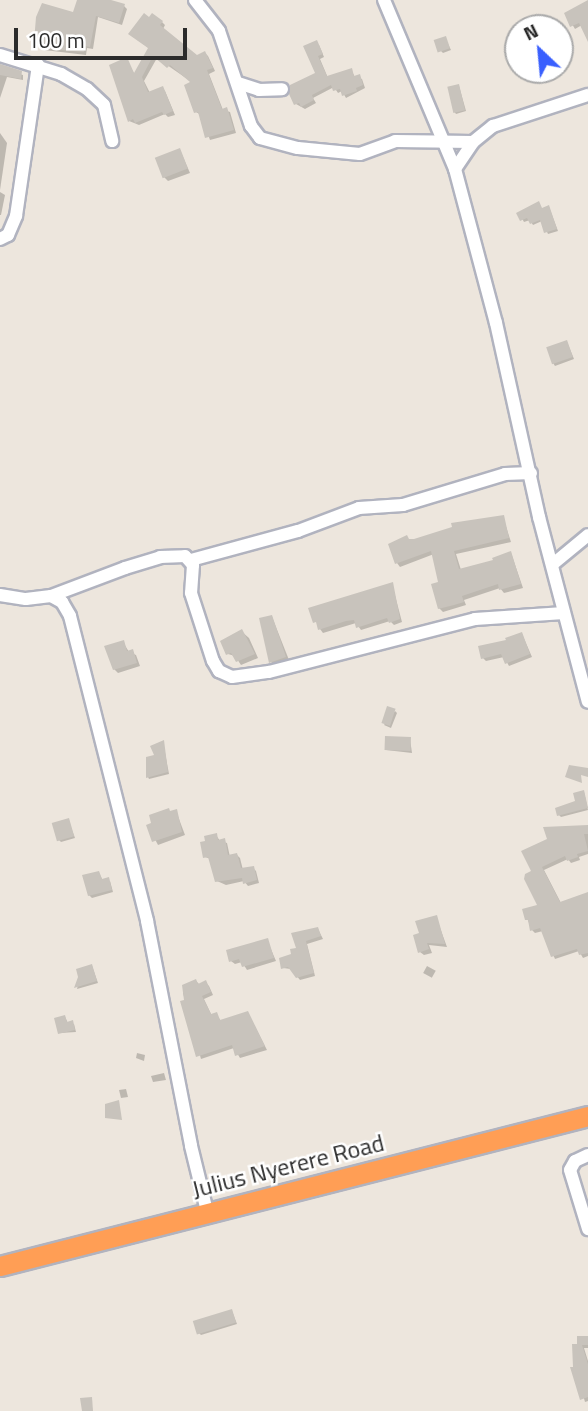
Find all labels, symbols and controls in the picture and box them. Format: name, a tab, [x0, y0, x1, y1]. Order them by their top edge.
scale bar	[18, 14, 191, 58]
north arrow	[504, 14, 574, 84]
text: N	[518, 16, 543, 47]
text: 100 m	[27, 24, 84, 56]
street label: Julius Nyerere Road	[189, 1128, 387, 1204]

